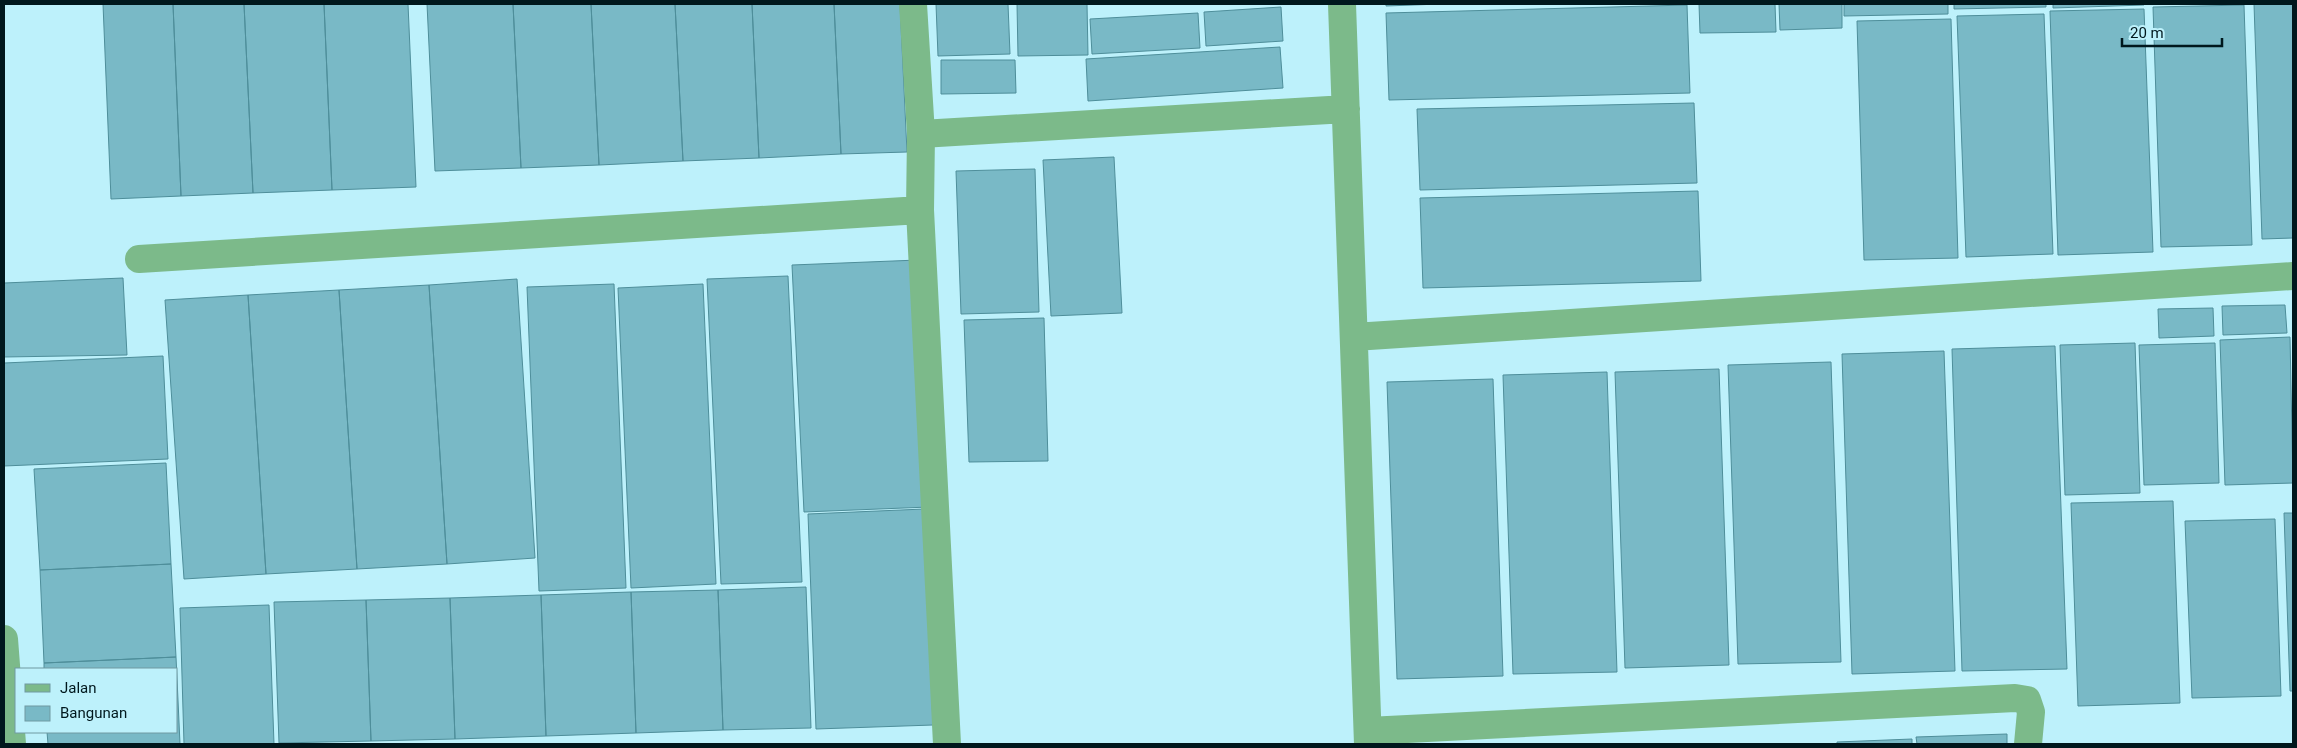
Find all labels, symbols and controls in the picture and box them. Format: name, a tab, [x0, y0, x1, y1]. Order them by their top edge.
scale bar	[2122, 15, 2222, 47]
text: 20 m	[2130, 24, 2164, 42]
legend	[15, 668, 178, 733]
text: Jalan	[60, 679, 97, 697]
text: Bangunan	[60, 704, 127, 722]

